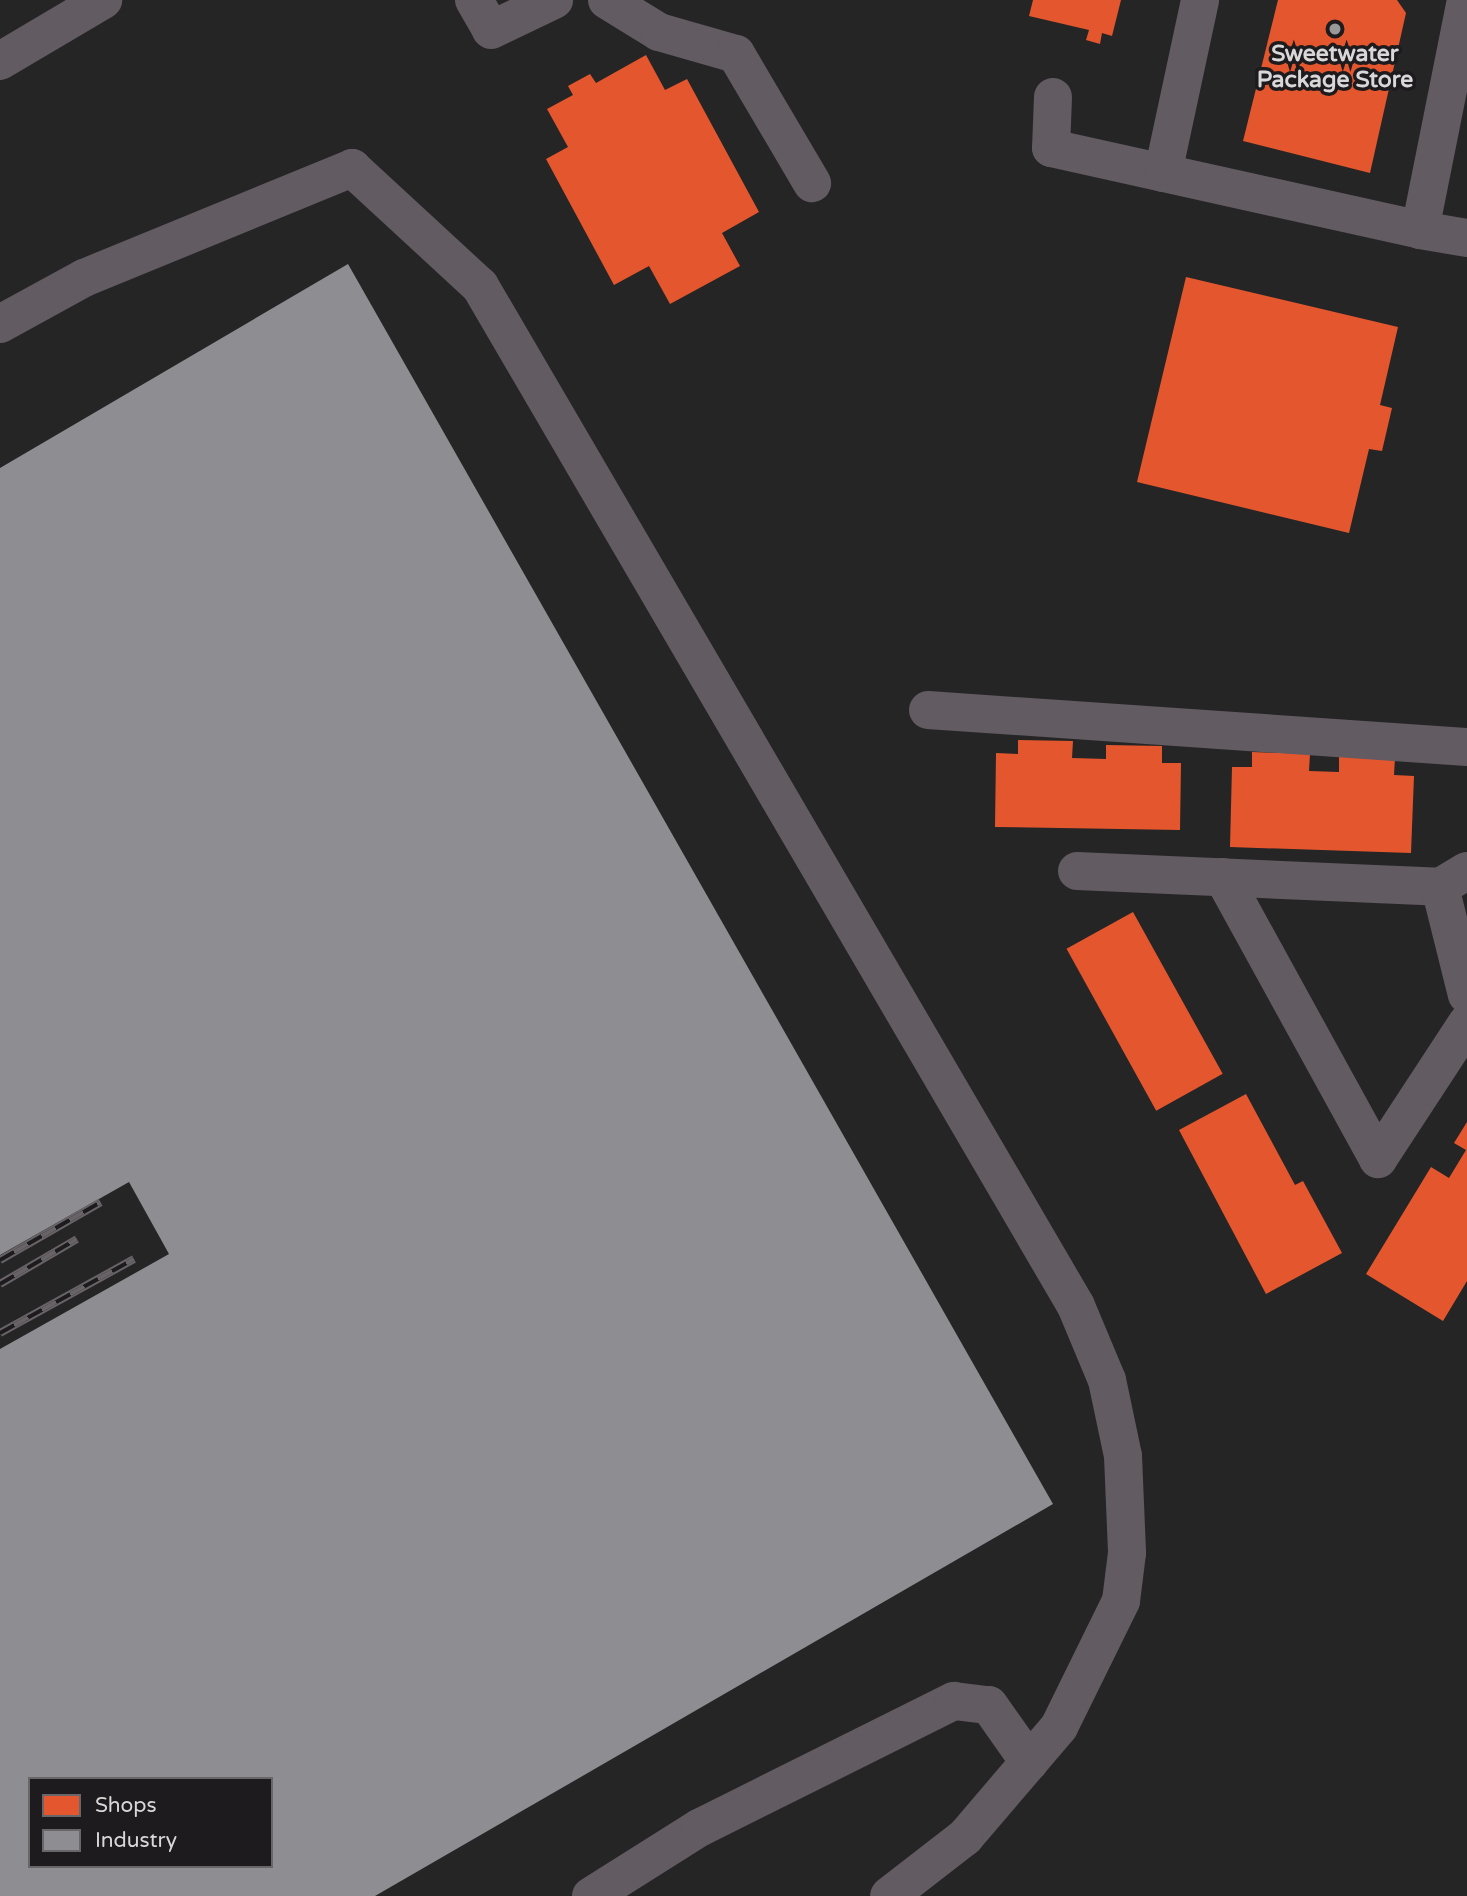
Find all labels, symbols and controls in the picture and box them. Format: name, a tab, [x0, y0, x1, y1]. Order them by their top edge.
marker: Sweetwater Package Store	[1327, 21, 1343, 37]
place label: Sweetwater Package Store	[1257, 40, 1413, 94]
legend	[28, 1777, 273, 1868]
text: Shops	[95, 1793, 157, 1818]
text: Industry	[95, 1828, 177, 1853]

